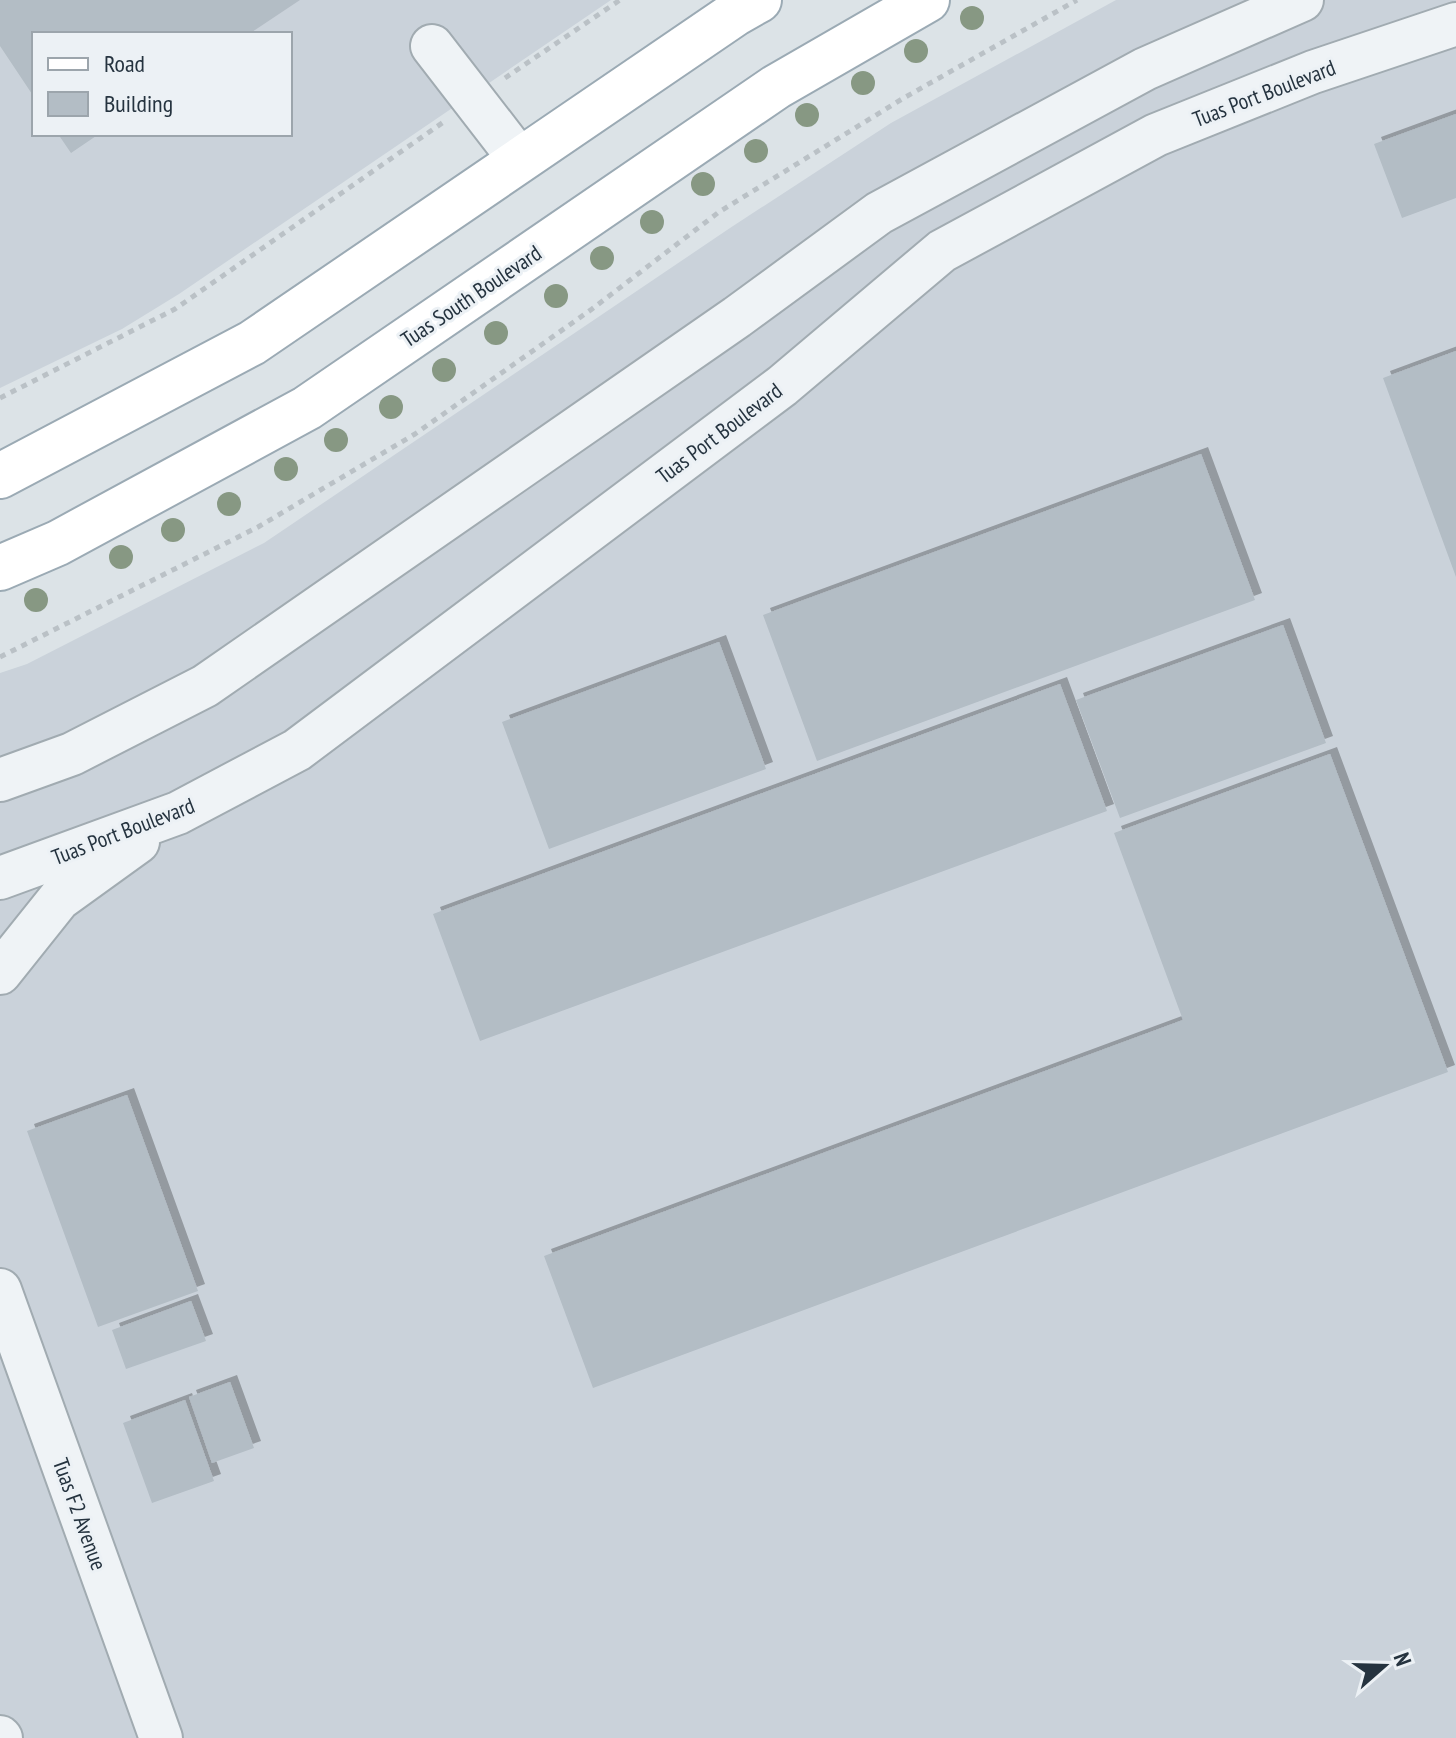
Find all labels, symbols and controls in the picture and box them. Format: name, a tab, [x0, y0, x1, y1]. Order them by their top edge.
legend	[32, 32, 292, 136]
text: Road	[104, 48, 145, 79]
street label: Tuas Port Boulevard	[1189, 53, 1339, 133]
text: Building	[104, 88, 173, 119]
street label: Tuas South Boulevard	[395, 239, 547, 353]
street label: Tuas Port Boulevard	[650, 376, 788, 490]
street label: Tuas Port Boulevard	[48, 791, 198, 871]
street label: Tuas F2 Avenue	[47, 1454, 113, 1574]
north arrow	[1344, 1626, 1424, 1706]
text: N	[1388, 1649, 1418, 1670]

